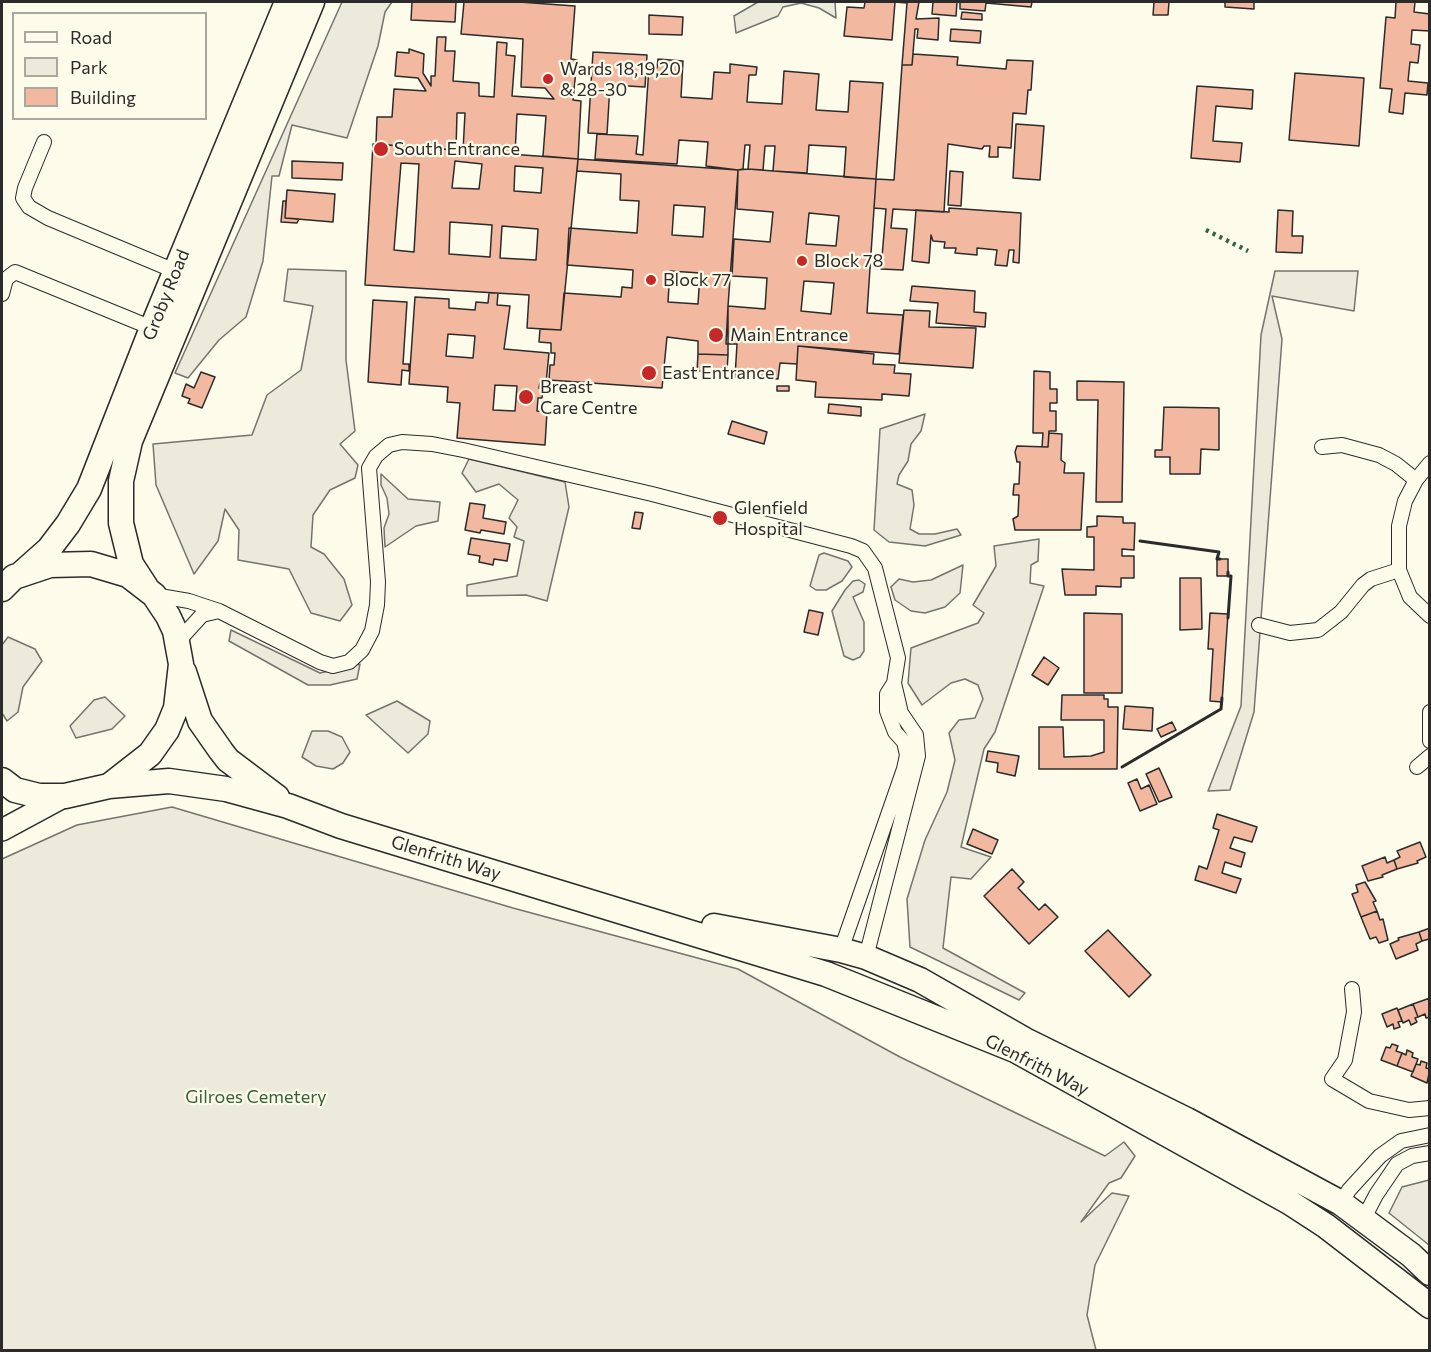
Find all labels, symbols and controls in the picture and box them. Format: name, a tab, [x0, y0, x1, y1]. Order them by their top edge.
legend	[12, 12, 207, 120]
text: Road	[70, 26, 112, 48]
text: Park	[70, 56, 108, 78]
place label: Wards 18,19,20 & 28-30	[560, 58, 681, 100]
marker: Wards 18,19,20 & 28-30	[541, 72, 555, 86]
text: Building	[70, 86, 136, 108]
place label: South Entrance	[394, 138, 520, 160]
marker: South Entrance	[372, 140, 390, 158]
street label: Groby Road	[138, 246, 194, 344]
place label: Block 78	[814, 250, 883, 272]
marker: Block 78	[795, 254, 809, 268]
place label: Block 77	[663, 269, 731, 291]
marker: Block 77	[644, 273, 658, 287]
place label: Main Entrance	[730, 324, 848, 346]
marker: Main Entrance	[707, 326, 725, 344]
place label: East Entrance	[662, 362, 775, 384]
marker: East Entrance	[640, 364, 658, 382]
place label: Breast Care Centre	[540, 376, 637, 418]
marker: Breast Care Centre	[517, 388, 535, 406]
place label: Glenfield Hospital	[734, 497, 808, 540]
marker: Glenfield Hospital	[711, 509, 729, 527]
street label: Glenfrith Way	[389, 831, 503, 885]
street label: Glenfrith Way	[981, 1030, 1093, 1100]
park label: Gilroes Cemetery	[185, 1086, 327, 1108]

